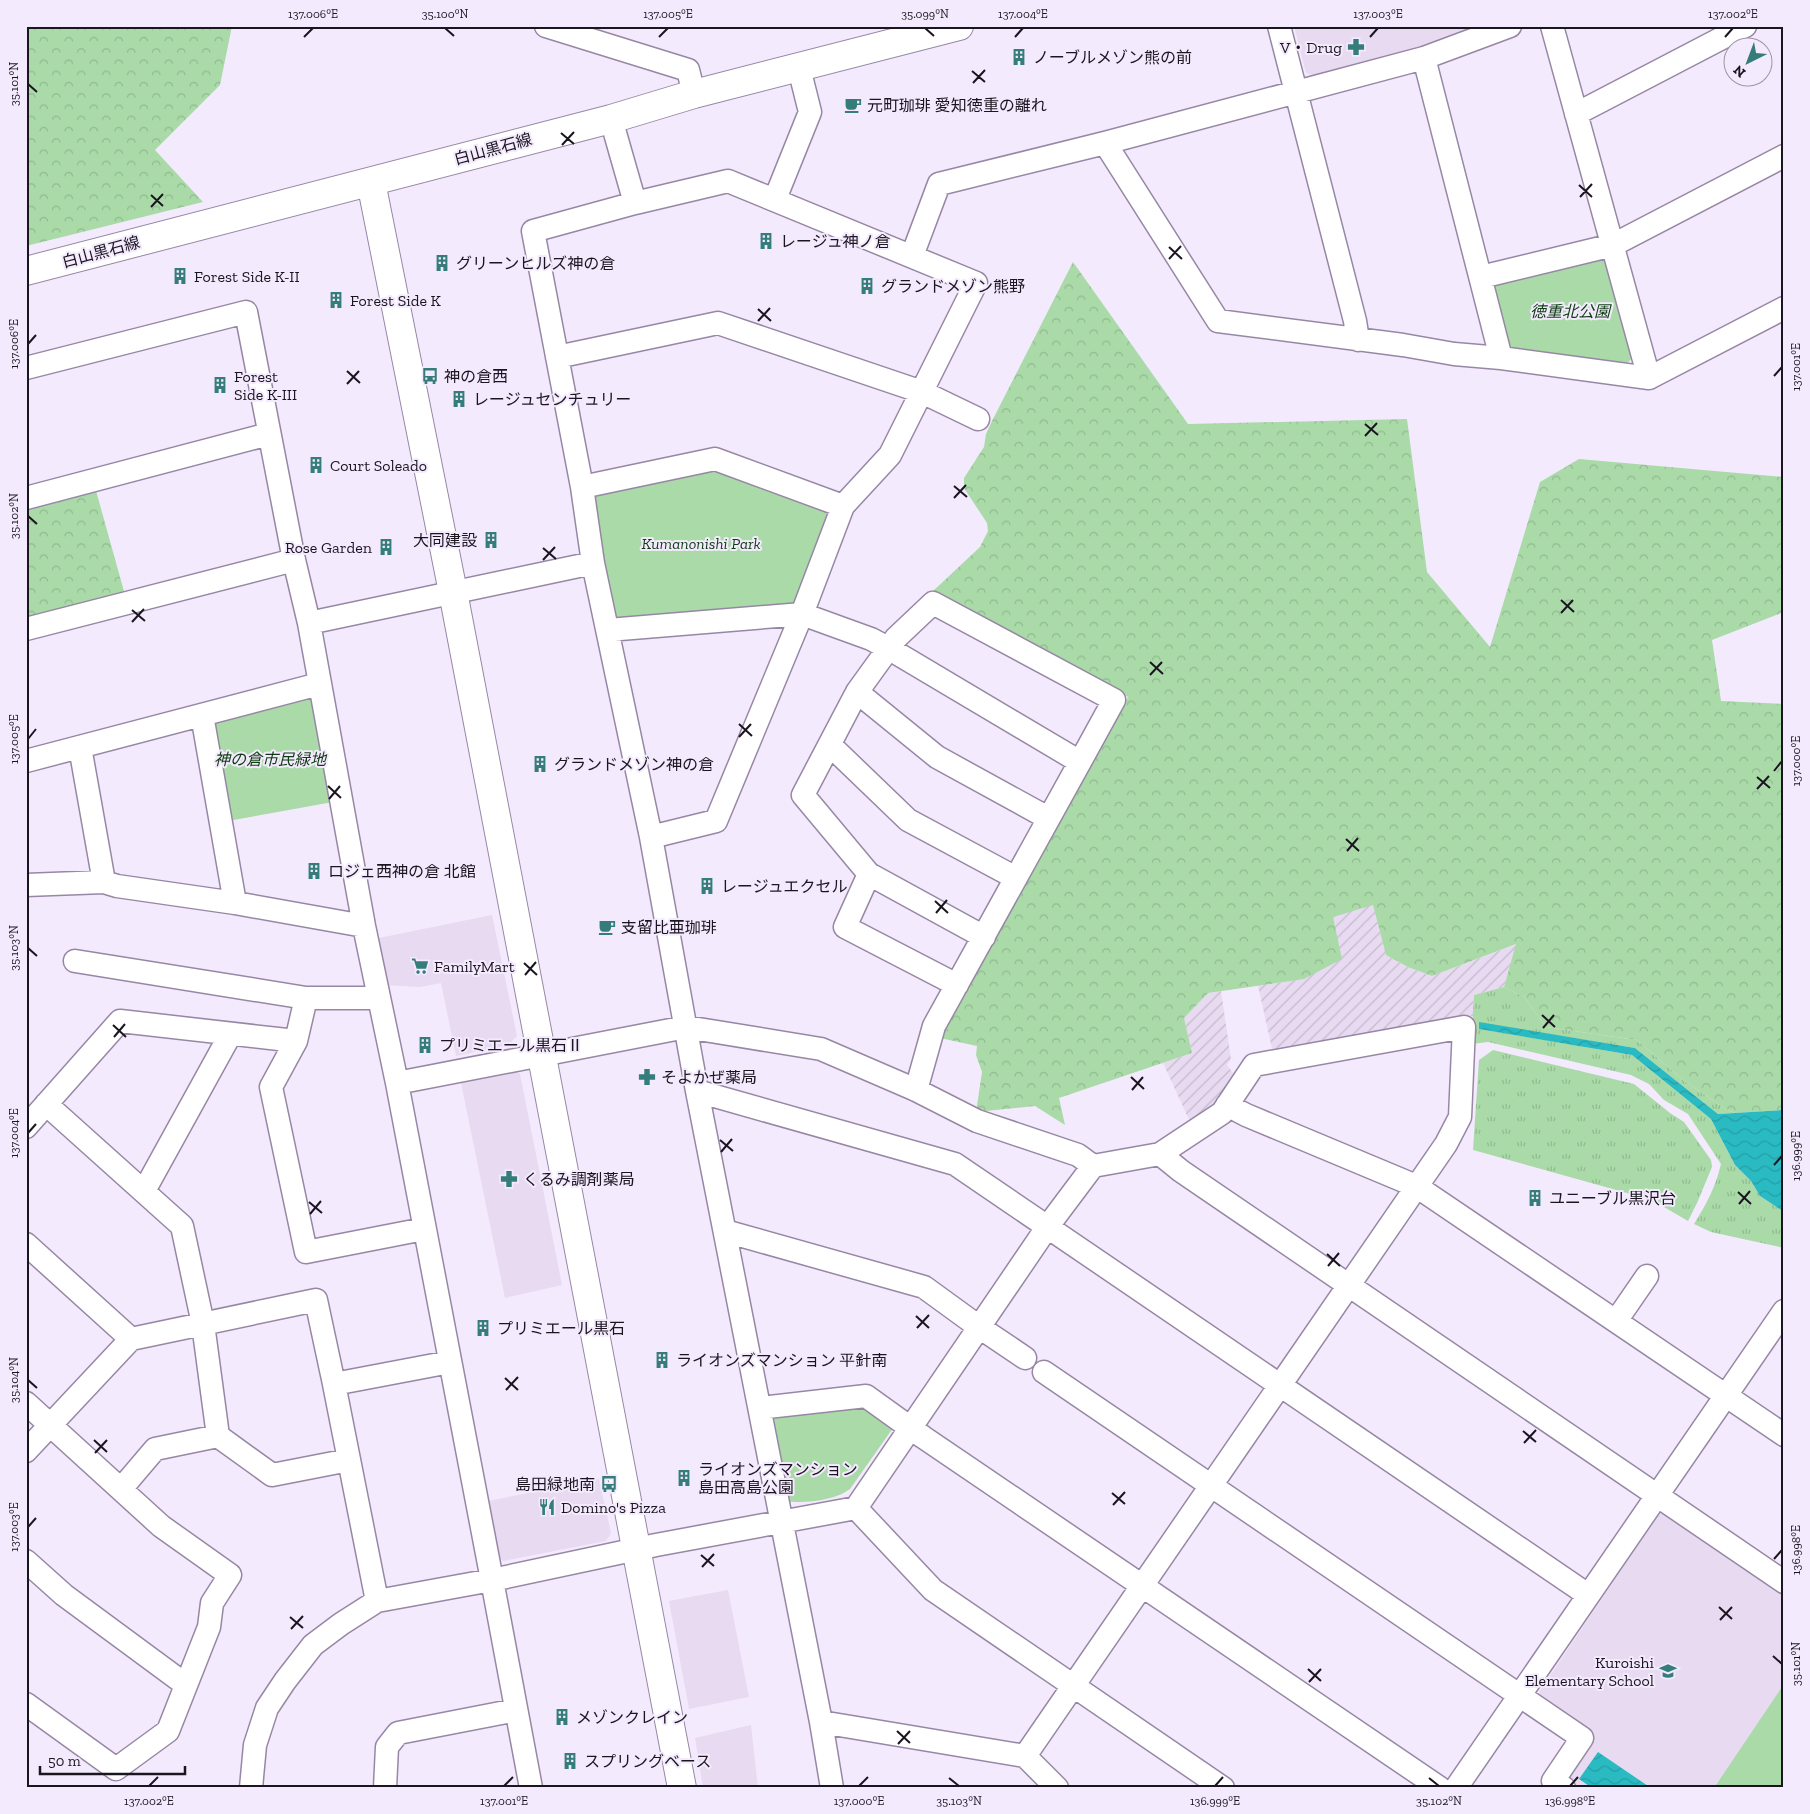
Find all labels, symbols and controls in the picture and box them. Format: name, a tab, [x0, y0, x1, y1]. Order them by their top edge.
text: 137.006°E	[288, 7, 338, 21]
text: 35.100°N	[422, 7, 468, 21]
text: 137.005°E	[643, 7, 693, 21]
text: 35.099°N	[901, 7, 949, 21]
text: 137.004°E	[998, 7, 1048, 21]
text: 137.003°E	[1353, 7, 1403, 21]
text: 137.002°E	[1708, 7, 1758, 21]
pharmacy icon: V・Drug	[1346, 37, 1366, 57]
place label: V・Drug	[1279, 38, 1342, 57]
north arrow	[1722, 38, 1772, 88]
building icon: ノーブルメゾン熊の前	[1009, 47, 1029, 67]
place label: ノーブルメゾン熊の前	[1033, 48, 1192, 67]
text: N	[1730, 61, 1749, 81]
text: 35.101°N	[7, 62, 21, 106]
cafe icon: 元町珈琲 愛知徳重の離れ	[843, 95, 863, 115]
place label: 元町珈琲 愛知徳重の離れ	[867, 96, 1047, 115]
street label: 白山黒石線	[452, 129, 534, 169]
building icon: レージュ神ノ倉	[756, 231, 776, 251]
street label: 白山黒石線	[60, 232, 142, 272]
place label: レージュ神ノ倉	[780, 232, 891, 251]
building icon: グリーンヒルズ神の倉	[432, 253, 452, 273]
place label: グリーンヒルズ神の倉	[456, 254, 615, 273]
building icon: Forest Side K-II	[170, 266, 190, 286]
place label: Forest Side K-II	[194, 267, 300, 286]
building icon: グランドメゾン熊野	[857, 276, 877, 296]
place label: グランドメゾン熊野	[881, 277, 1025, 296]
building icon: Forest Side K	[326, 290, 346, 310]
place label: Forest Side K	[350, 291, 442, 310]
park label: 徳重北公園	[1530, 302, 1612, 321]
text: 137.006°E	[7, 319, 21, 369]
text: 137.001°E	[1789, 343, 1803, 391]
bus stop icon: 神の倉西	[420, 366, 440, 386]
place label: Forest Side K-III	[234, 367, 297, 404]
place label: 神の倉西	[444, 367, 508, 386]
building icon: Forest Side K-III	[210, 375, 230, 395]
building icon: レージュセンチュリー	[449, 389, 469, 409]
place label: レージュセンチュリー	[473, 390, 632, 409]
building icon: Court Soleado	[306, 455, 326, 475]
place label: Court Soleado	[330, 456, 427, 475]
text: 35.102°N	[7, 493, 21, 539]
building icon: 大同建設	[481, 530, 501, 550]
place label: 大同建設	[413, 531, 477, 550]
park label: Kumanonishi Park	[641, 534, 761, 553]
building icon: Rose Garden	[376, 537, 396, 557]
place label: Rose Garden	[285, 538, 373, 557]
text: 137.005°E	[7, 714, 21, 764]
text: 137.000°E	[1789, 736, 1803, 786]
park label: 神の倉市民緑地	[214, 750, 328, 769]
building icon: グランドメゾン神の倉	[530, 754, 550, 774]
place label: グランドメゾン神の倉	[554, 755, 714, 774]
building icon: ロジェ西神の倉 北館	[304, 861, 324, 881]
place label: ロジェ西神の倉 北館	[328, 862, 476, 881]
building icon: レージュエクセル	[697, 876, 717, 896]
place label: レージュエクセル	[721, 877, 848, 896]
cafe icon: 支留比亜珈琲	[597, 917, 617, 937]
place label: 支留比亜珈琲	[621, 918, 717, 937]
text: 35.103°N	[7, 925, 21, 971]
supermarket icon: FamilyMart	[410, 956, 430, 976]
place label: FamilyMart	[434, 957, 515, 976]
building icon: プリミエール黒石Ⅱ	[415, 1035, 435, 1055]
place label: プリミエール黒石Ⅱ	[439, 1036, 583, 1055]
pharmacy icon: そよかぜ薬局	[637, 1067, 657, 1087]
place label: そよかぜ薬局	[661, 1068, 757, 1087]
text: 137.004°E	[7, 1108, 21, 1158]
text: 136.999°E	[1789, 1131, 1803, 1181]
pharmacy icon: くるみ調剤薬局	[499, 1169, 519, 1189]
place label: くるみ調剤薬局	[523, 1170, 635, 1189]
building icon: ユニーブル黒沢台	[1525, 1188, 1545, 1208]
place label: ユニーブル黒沢台	[1549, 1189, 1676, 1208]
building icon: プリミエール黒石	[473, 1318, 493, 1338]
place label: プリミエール黒石	[497, 1319, 625, 1338]
building icon: ライオンズマンション 平針南	[652, 1350, 672, 1370]
place label: ライオンズマンション 平針南	[676, 1351, 887, 1370]
text: 35.104°N	[7, 1357, 21, 1403]
place label: ライオンズマンション 島田高島公園	[698, 1460, 858, 1497]
building icon: ライオンズマンション 島田高島公園	[674, 1468, 694, 1488]
bus stop icon: 島田緑地南	[599, 1474, 619, 1494]
place label: 島田緑地南	[515, 1475, 595, 1494]
restaurant icon: Domino's Pizza	[537, 1497, 557, 1517]
place label: Domino's Pizza	[561, 1498, 666, 1517]
text: 137.003°E	[7, 1502, 21, 1552]
text: 136.998°E	[1789, 1525, 1803, 1575]
text: 35.101°N	[1789, 1642, 1803, 1686]
place label: Kuroishi Elementary School	[1525, 1653, 1655, 1690]
school or university icon: Kuroishi Elementary School	[1658, 1661, 1678, 1681]
building icon: メゾンクレイン	[552, 1707, 572, 1727]
place label: メゾンクレイン	[576, 1708, 688, 1727]
scale bar	[40, 1744, 185, 1776]
building icon: スプリングベース	[560, 1751, 580, 1771]
text: 50 m	[48, 1752, 81, 1770]
place label: スプリングベース	[584, 1752, 711, 1771]
text: 137.002°E	[124, 1794, 174, 1808]
text: 137.001°E	[480, 1794, 528, 1808]
text: 137.000°E	[834, 1794, 884, 1808]
text: 35.103°N	[936, 1794, 982, 1808]
text: 136.999°E	[1190, 1794, 1240, 1808]
text: 35.102°N	[1416, 1794, 1462, 1808]
text: 136.998°E	[1545, 1794, 1595, 1808]

